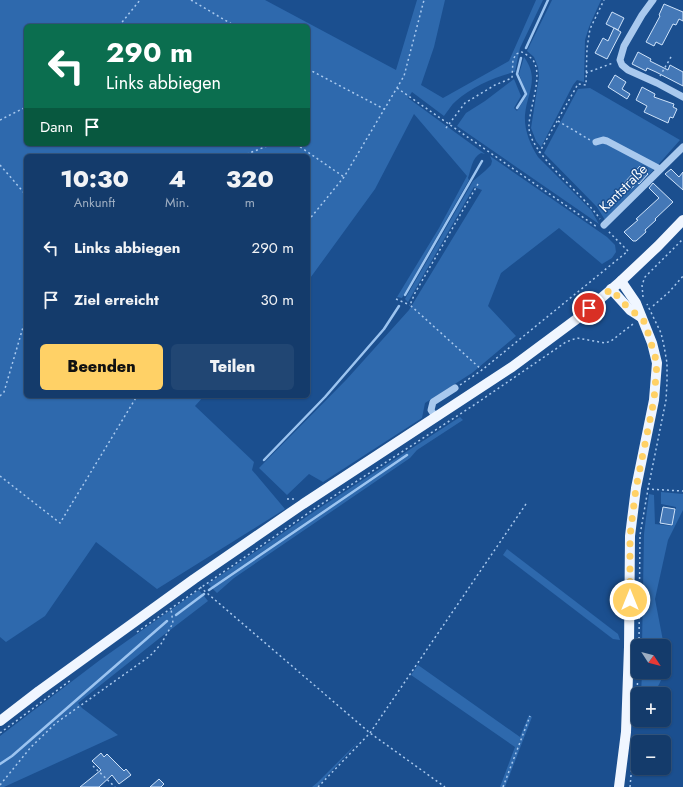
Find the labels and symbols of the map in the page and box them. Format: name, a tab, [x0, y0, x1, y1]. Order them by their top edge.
street label: Kantstraße	[594, 159, 652, 217]
pin	[572, 291, 606, 325]
position arrow	[609, 579, 651, 621]
north arrow	[631, 639, 671, 679]

